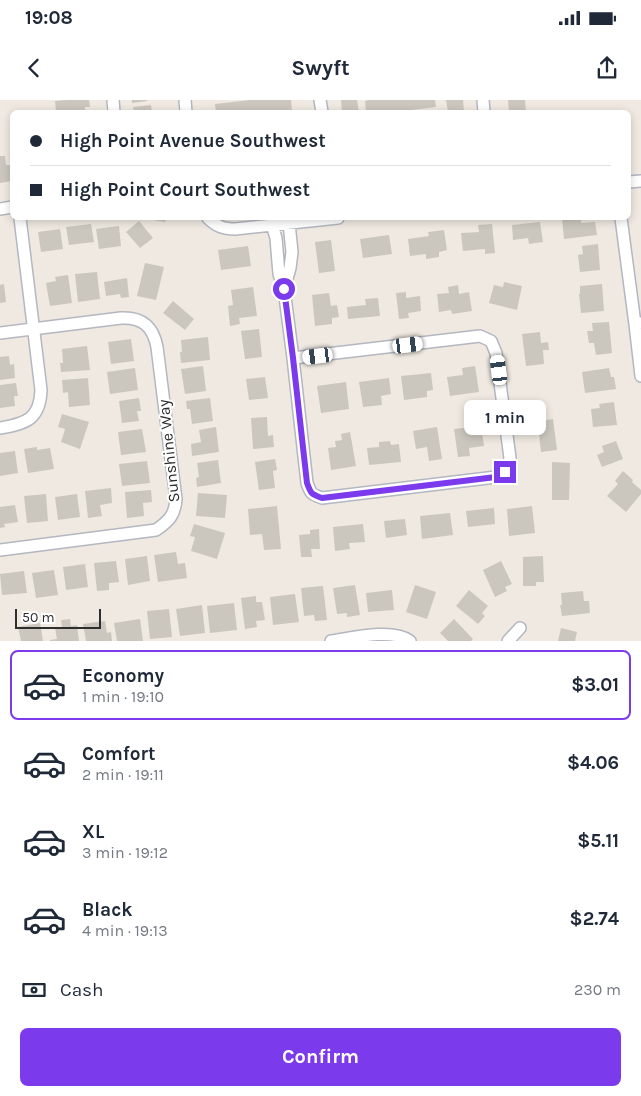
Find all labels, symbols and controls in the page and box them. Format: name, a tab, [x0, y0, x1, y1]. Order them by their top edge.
text: 19:08	[25, 7, 73, 29]
icon: back	[20, 54, 48, 82]
icon: share	[593, 54, 621, 82]
text: Swyft	[291, 55, 350, 81]
text: High Point Avenue Southwest	[60, 130, 326, 152]
text: High Point Court Southwest	[60, 179, 310, 201]
route start	[273, 278, 295, 300]
car	[392, 336, 423, 354]
car	[302, 347, 333, 365]
car	[489, 354, 508, 386]
street label: Sunshine Way	[154, 398, 183, 503]
callout: 1 min	[464, 400, 546, 434]
text: 1 min	[485, 408, 525, 427]
route end	[494, 461, 516, 483]
scale bar	[15, 606, 101, 629]
text: 50 m	[22, 609, 55, 626]
icon: car	[22, 663, 67, 708]
text: Economy	[82, 665, 164, 687]
text: $3.01	[571, 674, 619, 696]
text: 1 min · 19:10	[82, 687, 164, 706]
icon: car	[22, 741, 67, 786]
text: Comfort	[82, 743, 156, 765]
text: $4.06	[567, 752, 619, 774]
text: 2 min · 19:11	[82, 765, 164, 784]
icon: car	[22, 819, 67, 864]
text: XL	[82, 821, 104, 843]
text: $5.11	[577, 830, 619, 852]
text: 3 min · 19:12	[82, 843, 168, 862]
icon: car	[22, 897, 67, 942]
text: Black	[82, 899, 133, 921]
text: $2.74	[570, 908, 619, 930]
text: 4 min · 19:13	[82, 921, 168, 940]
icon: cash	[20, 976, 48, 1004]
text: Cash	[60, 979, 104, 1001]
text: 230 m	[574, 980, 621, 999]
button: Confirm	[20, 1028, 621, 1086]

